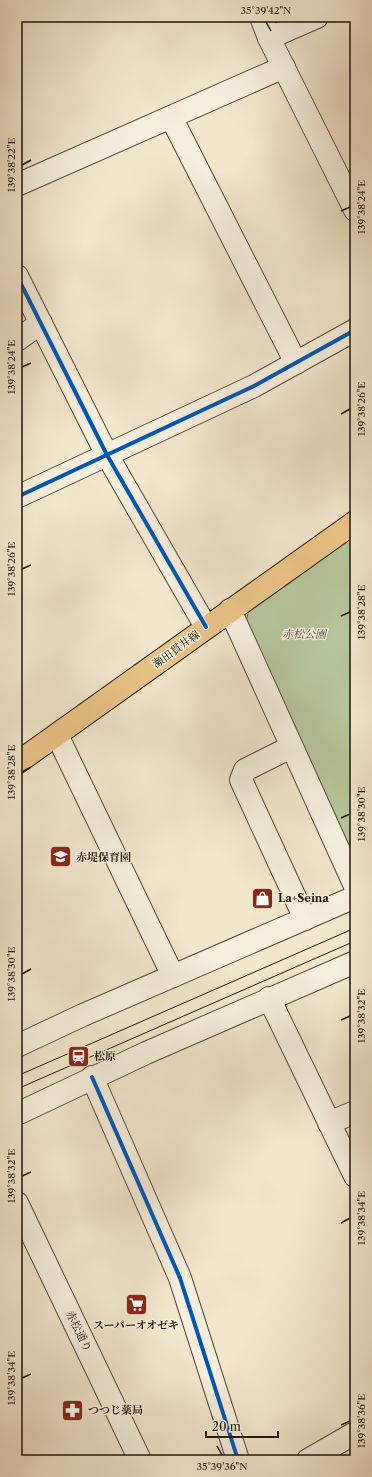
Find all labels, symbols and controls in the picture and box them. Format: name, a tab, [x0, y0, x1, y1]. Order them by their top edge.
text: 35°39'42"N	[241, 4, 291, 17]
text: 139°38'22"E	[5, 138, 18, 192]
text: 139°38'24"E	[355, 180, 368, 234]
text: 139°38'24"E	[5, 340, 18, 394]
text: 139°38'26"E	[355, 382, 368, 436]
text: 139°38'26"E	[5, 542, 18, 596]
text: 139°38'28"E	[355, 585, 368, 639]
street label: 瀬田貫井線	[150, 627, 202, 671]
park label: 赤松公園	[282, 627, 328, 641]
text: 139°38'28"E	[5, 745, 18, 799]
text: 139°38'30"E	[355, 786, 368, 841]
school or university icon: 赤堤保育園	[47, 844, 73, 870]
place label: 赤堤保育園	[76, 850, 131, 864]
shop icon: La+Seina	[250, 885, 276, 911]
place label: La+Seina	[278, 891, 329, 905]
text: 139°38'30"E	[5, 946, 18, 1001]
text: 139°38'32"E	[355, 989, 368, 1043]
station icon: 松原	[66, 1043, 92, 1069]
place label: 松原	[94, 1049, 116, 1063]
text: 139°38'32"E	[5, 1149, 18, 1203]
text: 139°38'34"E	[355, 1191, 368, 1245]
supermarket icon: スーパーオオゼキ	[123, 1292, 149, 1318]
street label: 赤松通り	[63, 1308, 95, 1354]
place label: スーパーオオゼキ	[93, 1318, 179, 1332]
text: 139°38'34"E	[5, 1351, 18, 1405]
text: 139°38'36"E	[355, 1394, 368, 1448]
pharmacy icon: つつじ薬局	[60, 1397, 86, 1423]
place label: つつじ薬局	[88, 1403, 143, 1417]
scale bar	[206, 1413, 278, 1439]
text: 20 m	[212, 1419, 241, 1434]
text: 35°39'36"N	[197, 1460, 247, 1473]

